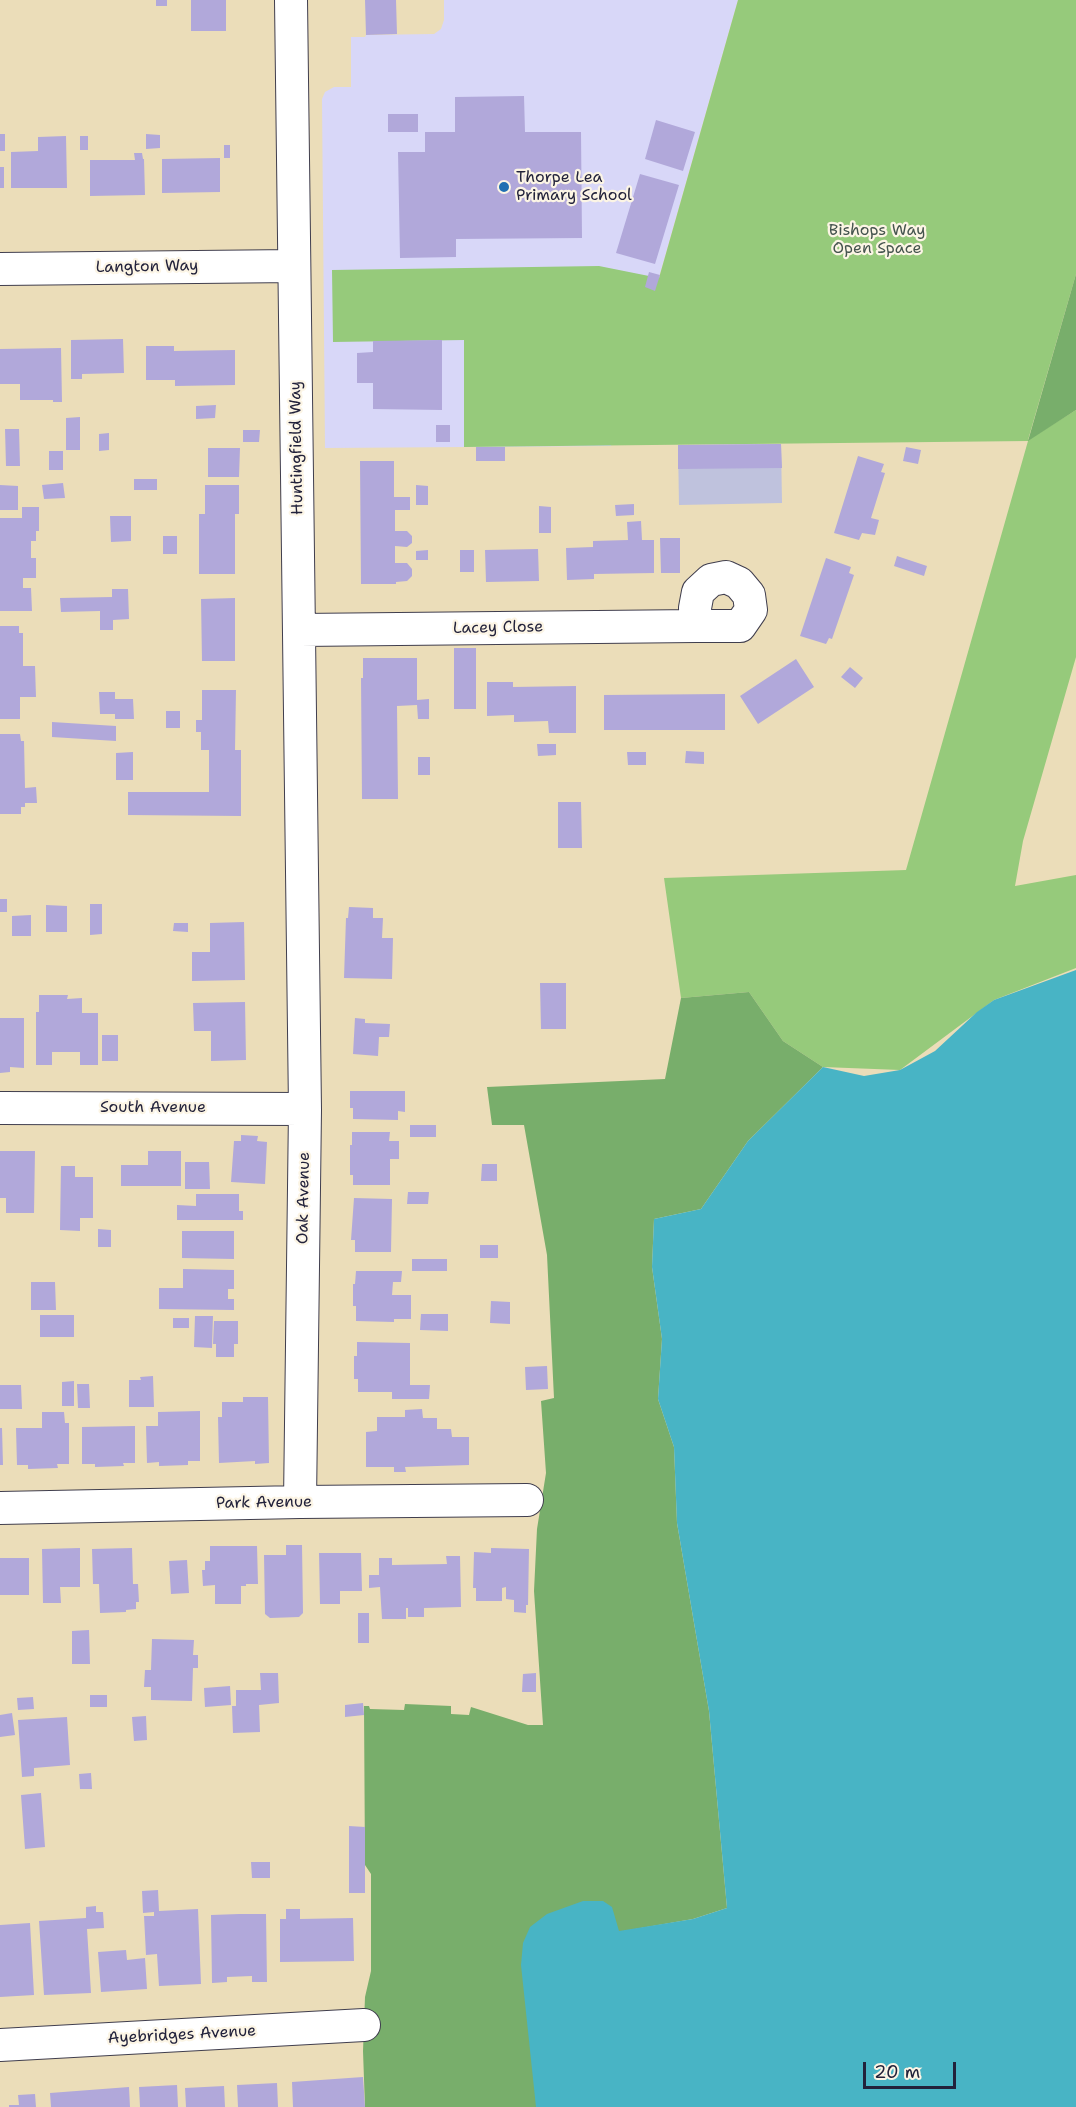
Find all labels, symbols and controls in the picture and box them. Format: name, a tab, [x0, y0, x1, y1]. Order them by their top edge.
place label: Thorpe Lea Primary School	[516, 168, 632, 206]
marker: Thorpe Lea Primary School	[497, 180, 511, 194]
park label: Bishops Way Open Space	[829, 221, 925, 259]
street label: Langton Way	[95, 257, 199, 277]
street label: Huntingfield Way	[286, 381, 308, 515]
street label: Lacey Close	[453, 618, 543, 638]
street label: South Avenue	[100, 1098, 206, 1118]
street label: Oak Avenue	[294, 1152, 314, 1244]
street label: Park Avenue	[216, 1493, 312, 1513]
street label: Ayebridges Avenue	[107, 2022, 257, 2048]
scale bar	[866, 2050, 959, 2088]
text: 20 m	[874, 2060, 920, 2084]

